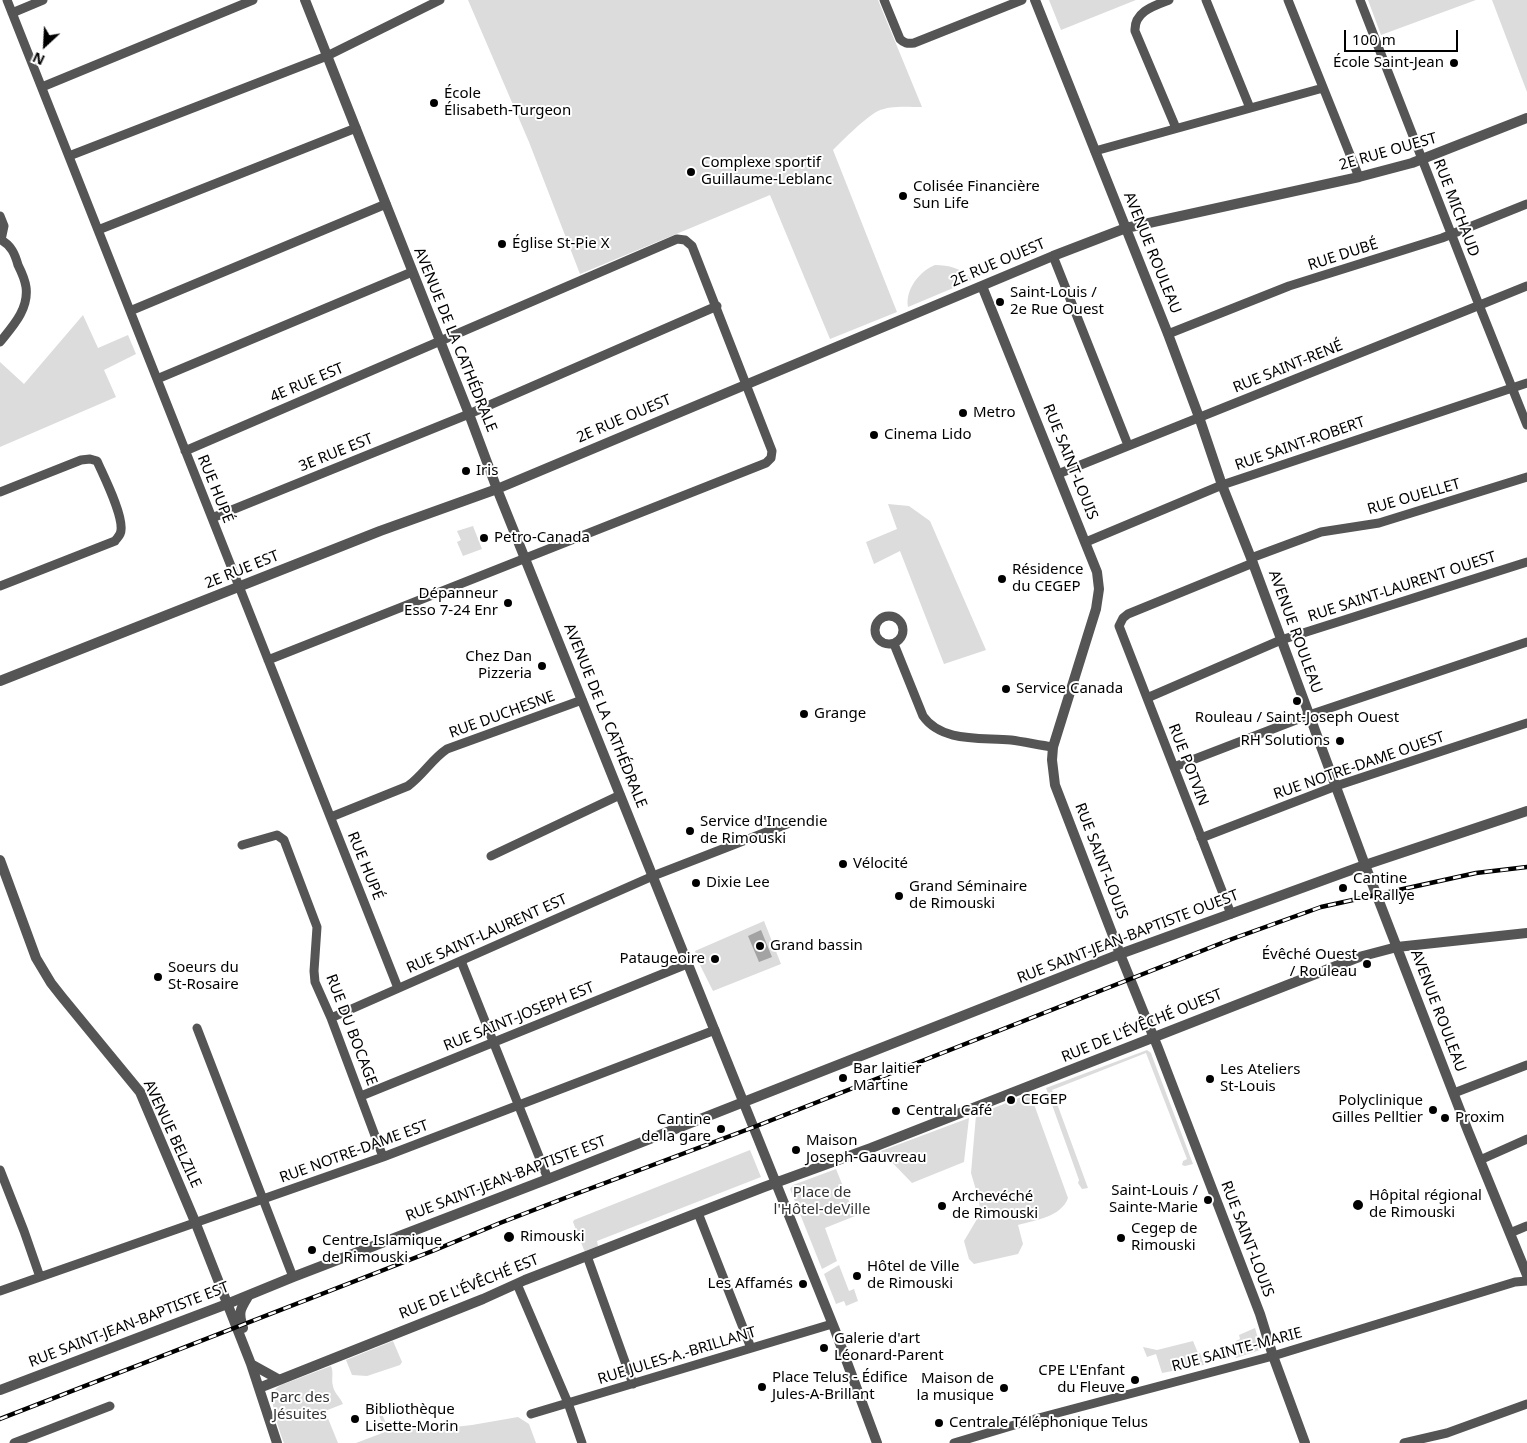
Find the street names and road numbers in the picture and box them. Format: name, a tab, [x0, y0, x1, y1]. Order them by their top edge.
street label: 2E RUE OUEST	[1337, 129, 1439, 175]
street label: RUE MICHAUD	[1429, 157, 1483, 259]
street label: AVENUE ROULEAU	[1119, 190, 1185, 316]
street label: 2E RUE OUEST	[948, 235, 1048, 291]
street label: RUE DUBÉ	[1306, 235, 1380, 275]
street label: AVENUE DE LA CATHÉDRALE	[410, 245, 500, 435]
street label: RUE SAINT-RENÉ	[1230, 337, 1346, 397]
street label: 4E RUE EST	[267, 359, 347, 407]
street label: 2E RUE OUEST	[574, 391, 674, 447]
street label: RUE SAINT-LOUIS	[1039, 402, 1101, 522]
street label: RUE SAINT-ROBERT	[1233, 413, 1367, 475]
street label: 3E RUE EST	[296, 430, 376, 476]
street label: RUE HUPÉ	[193, 452, 237, 526]
street label: RUE OUELLET	[1365, 475, 1463, 519]
street label: 2E RUE EST	[202, 547, 282, 593]
street label: RUE SAINT-LAURENT OUEST	[1306, 548, 1498, 626]
street label: AVENUE ROULEAU	[1264, 568, 1326, 696]
street label: AVENUE DE LA CATHÉDRALE	[560, 621, 650, 811]
street label: RUE DUCHESNE	[447, 687, 557, 743]
street label: RUE POTVIN	[1164, 721, 1212, 809]
street label: RUE NOTRE-DAME OUEST	[1271, 728, 1447, 804]
street label: RUE SAINT-LOUIS	[1071, 800, 1131, 922]
street label: RUE HUPÉ	[343, 829, 387, 903]
street label: RUE SAINT-JEAN-BAPTISTE OUEST	[1015, 886, 1241, 988]
street label: RUE SAINT-LAURENT EST	[404, 890, 570, 978]
street label: AVENUE ROULEAU	[1406, 947, 1470, 1075]
street label: RUE DU BOCAGE	[321, 972, 381, 1088]
street label: RUE SAINT-JOSEPH EST	[441, 979, 597, 1055]
street label: RUE DE L'ÉVÊCHÉ OUEST	[1059, 985, 1225, 1067]
street label: AVENUE BELZILE	[139, 1077, 205, 1191]
street label: RUE NOTRE-DAME EST	[277, 1117, 431, 1187]
street label: RUE SAINT-JEAN-BAPTISTE EST	[403, 1132, 609, 1226]
street label: RUE SAINT-LOUIS	[1217, 1178, 1277, 1300]
street label: RUE DE L'ÉVÊCHÉ EST	[396, 1251, 542, 1323]
street label: RUE SAINT-JEAN-BAPTISTE EST	[26, 1278, 232, 1372]
street label: RUE JULES-A.-BRILLANT	[596, 1323, 758, 1389]
street label: RUE SAINTE-MARIE	[1170, 1324, 1304, 1376]

